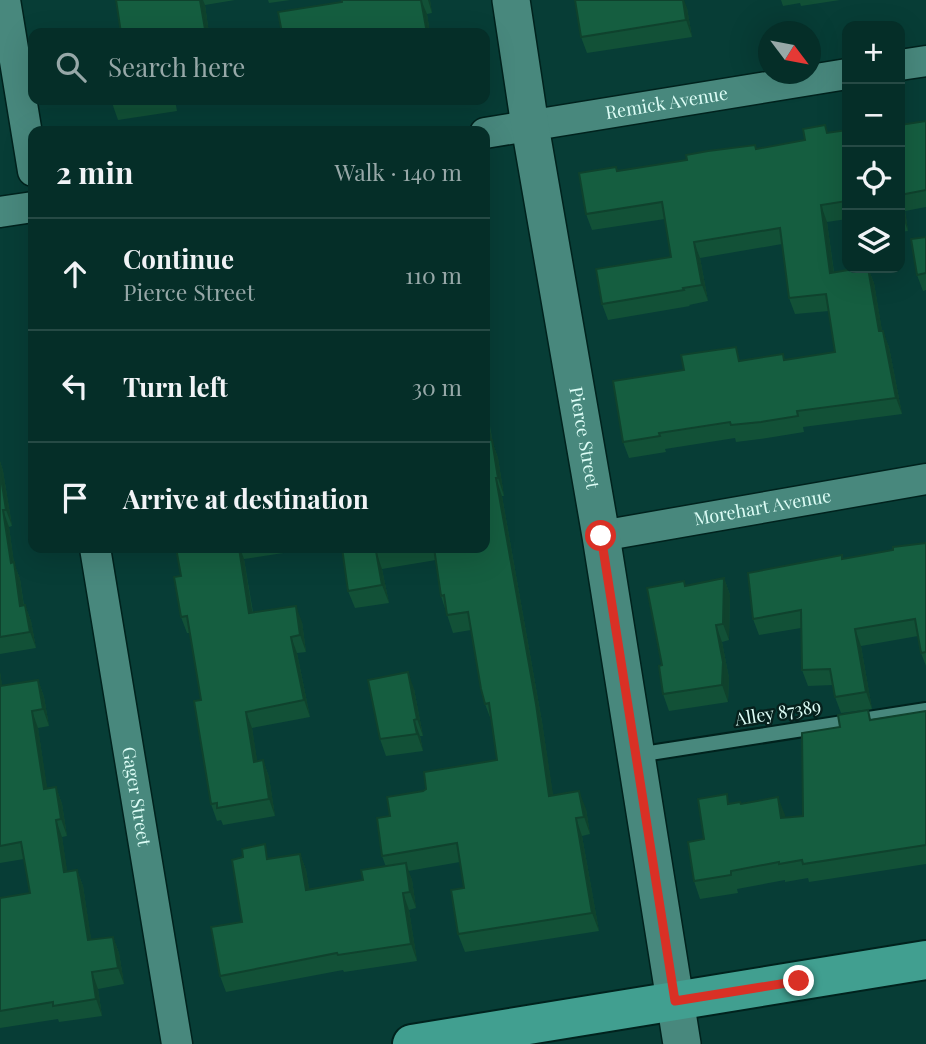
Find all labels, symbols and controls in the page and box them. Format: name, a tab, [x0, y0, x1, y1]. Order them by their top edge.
north arrow	[758, 21, 821, 84]
map controls	[842, 21, 905, 273]
button: +	[842, 21, 905, 84]
search box	[28, 28, 490, 105]
icon: search	[52, 48, 90, 86]
text: Search here	[108, 49, 245, 84]
street label: Remick Avenue	[603, 81, 729, 124]
button: −	[842, 84, 905, 147]
button: locate	[842, 147, 905, 210]
text: 2 min	[56, 152, 133, 192]
text: Walk · 140 m	[335, 156, 462, 187]
button: layers	[842, 210, 905, 273]
text: Continue	[123, 241, 234, 276]
icon: ahead	[56, 255, 94, 293]
text: 110 m	[405, 259, 462, 290]
text: Pierce Street	[123, 276, 255, 307]
icon: left	[56, 367, 94, 405]
text: Turn left	[123, 369, 228, 404]
text: 30 m	[412, 371, 462, 402]
street label: Pierce Street	[564, 385, 606, 491]
icon: arrive	[56, 479, 94, 517]
text: Arrive at destination	[123, 481, 369, 516]
street label: Morehart Avenue	[692, 483, 833, 531]
route start	[585, 520, 616, 551]
street label: Alley 87389	[732, 693, 823, 731]
street label: Gager Street	[117, 745, 157, 849]
route end	[783, 965, 814, 996]

